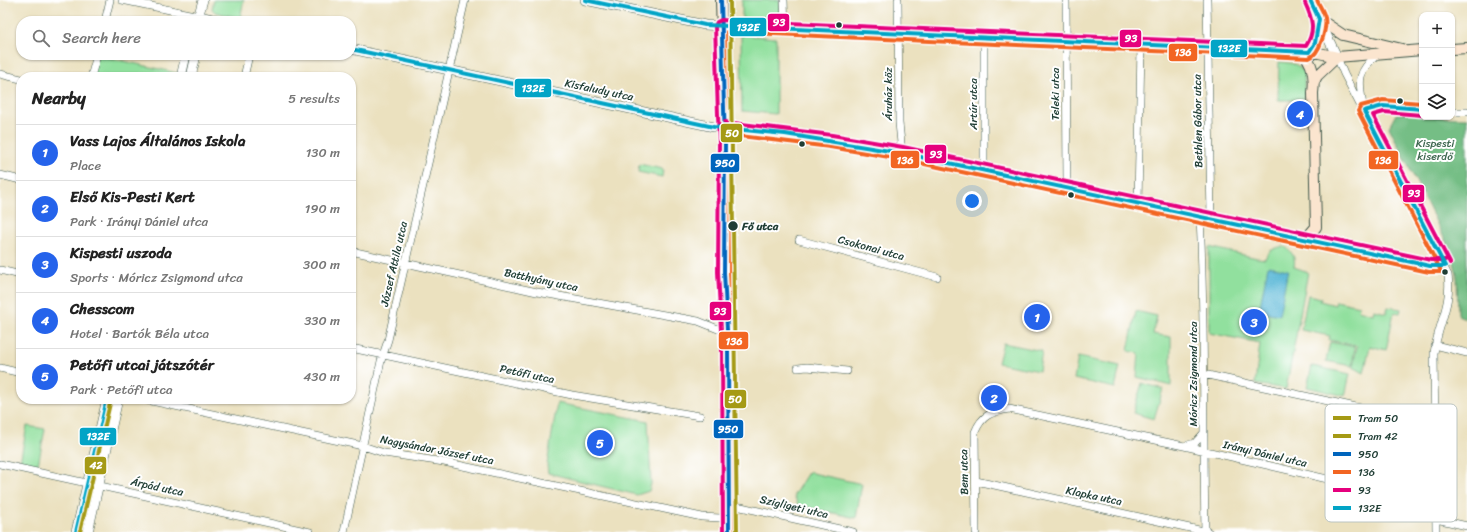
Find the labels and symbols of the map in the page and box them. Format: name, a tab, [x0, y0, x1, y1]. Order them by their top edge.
line badge: 93	[767, 13, 790, 32]
text: 93	[773, 13, 786, 32]
line badge: 132E	[729, 17, 767, 37]
text: 132E	[736, 18, 760, 37]
unlabelled marker	[834, 20, 844, 30]
line badge: 93	[1119, 29, 1142, 48]
text: 93	[1125, 29, 1138, 48]
line badge: 132E	[1210, 39, 1248, 58]
text: 132E	[1217, 39, 1241, 58]
line badge: 136	[1168, 43, 1198, 62]
text: 136	[1174, 43, 1192, 62]
street label: Áruház köz	[879, 66, 898, 122]
street label: Teleki utca	[1046, 67, 1065, 120]
street label: Kisfaludy utca	[563, 73, 636, 107]
street label: Bethlen Gábor utca	[1188, 74, 1208, 168]
line badge: 132E	[514, 78, 552, 98]
street label: Artúr utca	[964, 78, 983, 131]
text: 132E	[521, 79, 545, 98]
unlabelled marker	[1395, 96, 1405, 106]
pin: 4	[1287, 99, 1313, 129]
line badge: 50	[720, 123, 743, 143]
text: 50	[725, 124, 739, 143]
park label: Kispesti kiserdő	[1416, 134, 1455, 166]
unlabelled marker	[797, 139, 807, 149]
line badge: 93	[924, 144, 947, 164]
text: 93	[930, 145, 943, 164]
line badge: 136	[890, 150, 920, 169]
line badge: 136	[1368, 150, 1399, 170]
text: 136	[896, 151, 914, 170]
text: 136	[1374, 151, 1392, 170]
line badge: 950	[710, 153, 740, 173]
text: 950	[715, 154, 735, 173]
line badge: 93	[1402, 184, 1425, 203]
text: 93	[1408, 184, 1421, 203]
unlabelled marker	[1066, 190, 1076, 200]
your location	[962, 191, 982, 211]
place label: Fő utca	[741, 217, 779, 236]
street label: József Attila utca	[375, 219, 413, 309]
marker: Fő utca	[726, 219, 740, 233]
street label: Csokonai utca	[836, 230, 907, 266]
street label: Batthyány utca	[502, 263, 580, 297]
unlabelled marker	[1440, 267, 1450, 277]
line badge: 93	[709, 301, 732, 321]
text: 93	[714, 302, 727, 321]
pin: 1	[1024, 302, 1050, 332]
pin: 3	[1241, 307, 1267, 337]
street label: Móricz Zsigmond utca	[1184, 321, 1203, 427]
line badge: 136	[718, 331, 749, 350]
text: 136	[725, 332, 743, 351]
street label: Petőfi utca	[498, 359, 557, 389]
pin: 2	[981, 383, 1007, 413]
line badge: 50	[724, 389, 747, 409]
text: 50	[728, 390, 742, 409]
legend	[1325, 404, 1457, 522]
text: Tram 50	[1358, 409, 1398, 428]
line badge: 950	[713, 419, 744, 439]
text: 950	[718, 420, 738, 439]
line badge: 132E	[79, 427, 117, 446]
text: 132E	[86, 427, 110, 446]
text: Tram 42	[1358, 427, 1398, 446]
pin: 5	[587, 428, 613, 458]
street label: Nagysándor József utca	[379, 430, 496, 470]
street label: Irányi Dániel utca	[1220, 435, 1309, 473]
text: 950	[1358, 445, 1378, 464]
street label: Bem utca	[954, 449, 974, 495]
line badge: 42	[84, 456, 107, 475]
text: 42	[88, 456, 103, 475]
text: 136	[1358, 463, 1375, 482]
street label: Árpád utca	[128, 472, 186, 502]
street label: Klapka utca	[1064, 481, 1124, 511]
text: 93	[1358, 481, 1371, 500]
street label: Szigligeti utca	[758, 490, 831, 524]
text: 132E	[1358, 499, 1382, 518]

